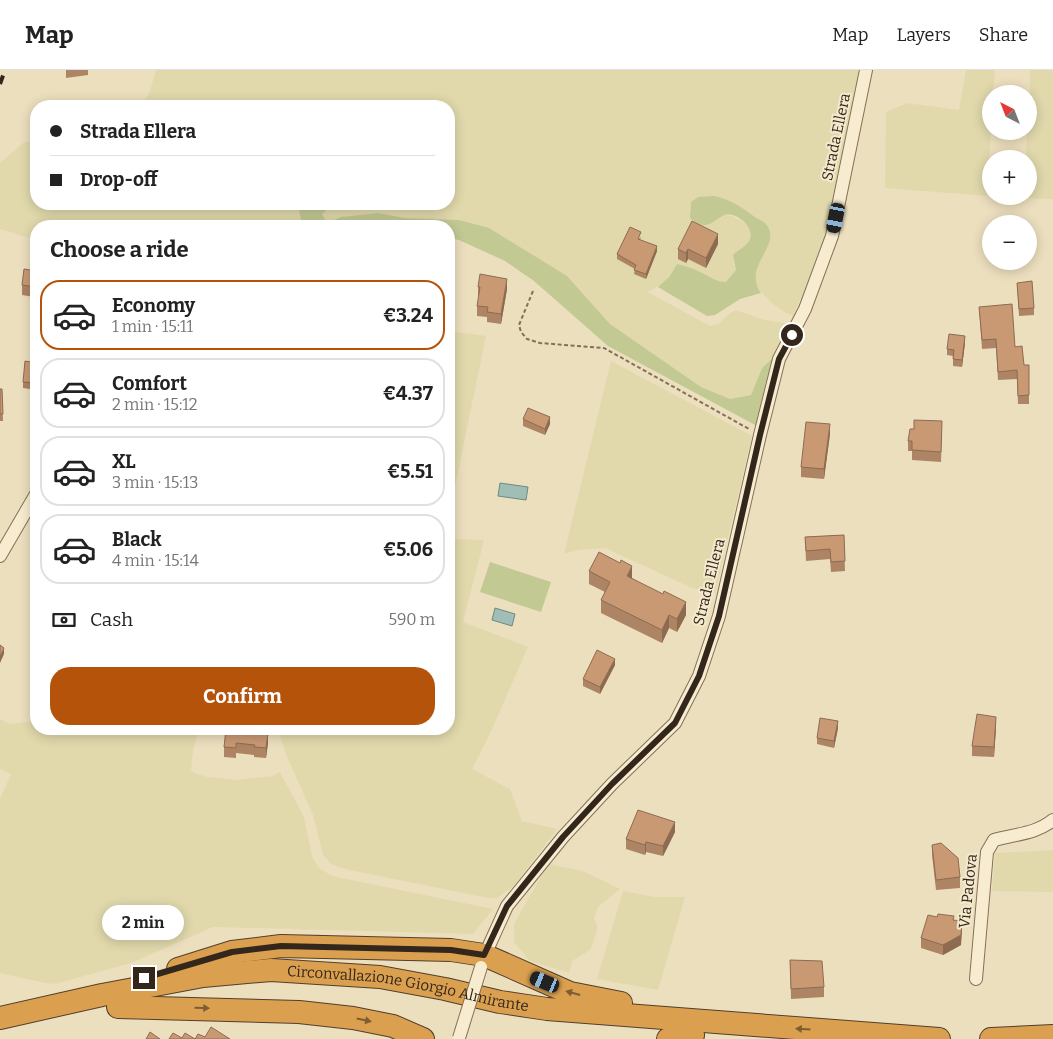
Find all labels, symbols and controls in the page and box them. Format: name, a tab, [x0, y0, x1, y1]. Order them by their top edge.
text: Map	[25, 21, 74, 49]
text: Map	[832, 24, 868, 46]
text: Layers	[896, 24, 951, 46]
text: Share	[979, 24, 1028, 46]
north arrow	[982, 85, 1038, 140]
map controls	[982, 85, 1037, 270]
street label: Strada Ellera	[818, 92, 854, 182]
text: Strada Ellera	[80, 120, 196, 143]
button: +	[982, 150, 1037, 205]
text: Drop-off	[80, 168, 158, 191]
car	[825, 202, 846, 234]
button: −	[982, 215, 1037, 270]
text: Choose a ride	[50, 236, 189, 263]
icon: car	[52, 293, 97, 338]
text: Economy	[112, 294, 195, 317]
text: €3.24	[383, 304, 433, 327]
text: 1 min · 15:11	[112, 317, 193, 336]
route start	[781, 324, 803, 346]
icon: car	[52, 371, 97, 416]
text: Comfort	[112, 372, 187, 395]
text: €4.37	[383, 382, 433, 405]
text: 2 min · 15:12	[112, 395, 197, 414]
icon: car	[52, 449, 97, 494]
text: XL	[112, 450, 136, 473]
text: €5.51	[387, 460, 433, 483]
text: 3 min · 15:13	[112, 473, 198, 492]
icon: car	[52, 527, 97, 572]
text: Black	[112, 528, 162, 551]
street label: Strada Ellera	[689, 537, 729, 627]
text: €5.06	[383, 538, 433, 561]
text: 4 min · 15:14	[112, 551, 199, 570]
icon: cash	[50, 606, 78, 634]
text: Cash	[90, 608, 133, 631]
text: 590 m	[389, 610, 435, 629]
button: Confirm	[50, 667, 435, 725]
street label: Via Padova	[955, 853, 981, 929]
callout: 2 min	[103, 906, 185, 940]
text: 2 min	[122, 913, 164, 932]
street label: Circonvallazione Giorgio Almirante	[287, 962, 530, 1015]
route end	[133, 967, 155, 989]
car	[528, 969, 561, 995]
one-way arrow	[565, 988, 580, 996]
one-way arrow	[194, 1005, 210, 1013]
one-way arrow	[356, 1016, 371, 1024]
one-way arrow	[795, 1025, 811, 1033]

